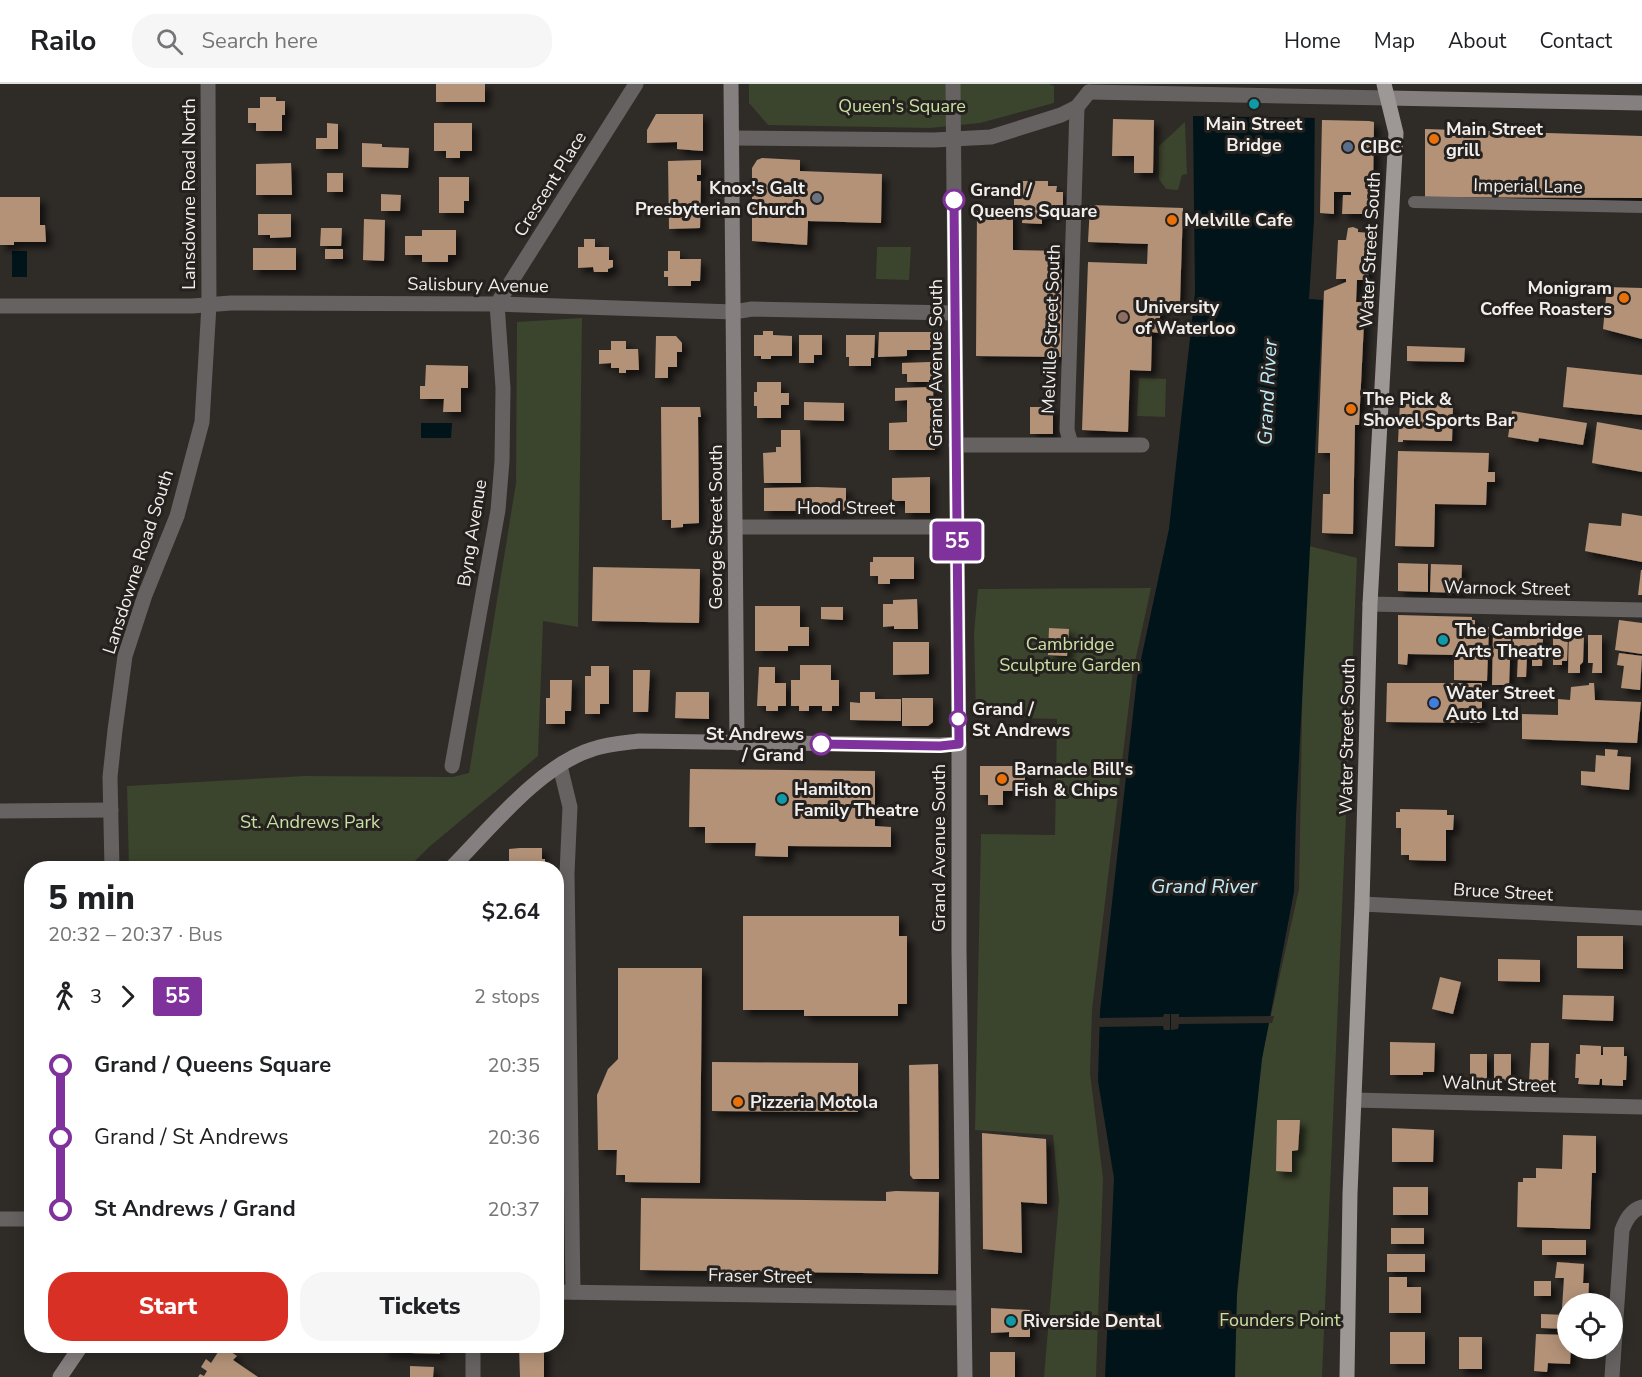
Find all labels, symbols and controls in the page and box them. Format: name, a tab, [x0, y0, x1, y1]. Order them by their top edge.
search box	[132, 14, 552, 68]
text: Railo	[30, 22, 96, 60]
icon: search	[153, 25, 186, 58]
text: Search here	[201, 26, 318, 56]
text: Home	[1284, 27, 1341, 55]
text: Map	[1374, 27, 1415, 55]
text: About	[1448, 27, 1506, 55]
text: Contact	[1539, 27, 1612, 55]
park label: Queen's Square	[838, 94, 966, 118]
marker: Main Street Bridge	[1247, 97, 1261, 111]
street label: Lansdowne Road North	[177, 98, 201, 290]
place label: Main Street Bridge	[1206, 112, 1303, 157]
place label: Main Street grill	[1446, 117, 1543, 162]
street label: Crescent Place	[508, 127, 592, 241]
marker: Main Street grill	[1427, 132, 1441, 146]
place label: CIBC	[1360, 135, 1402, 159]
marker: CIBC	[1341, 140, 1355, 154]
street label: Water Street South	[1354, 171, 1386, 329]
street label: Imperial Lane	[1473, 173, 1583, 199]
place label: Knox's Galt Presbyterian Church	[635, 176, 805, 221]
place label: Grand / Queens Square	[970, 178, 1098, 223]
marker: Grand / Queens Square	[943, 189, 965, 211]
marker: Knox's Galt Presbyterian Church	[810, 191, 824, 205]
place label: Melville Cafe	[1184, 208, 1293, 232]
marker: Melville Cafe	[1165, 213, 1179, 227]
street label: Melville Street South	[1036, 244, 1066, 414]
street label: Salisbury Avenue	[407, 272, 549, 298]
place label: Monigram Coffee Roasters	[1480, 276, 1612, 321]
street label: Grand Avenue South	[924, 279, 948, 447]
marker: Monigram Coffee Roasters	[1617, 291, 1631, 305]
place label: University of Waterloo	[1135, 295, 1236, 340]
marker: University of Waterloo	[1116, 310, 1130, 324]
water label: Grand River	[1251, 337, 1284, 446]
place label: The Pick & Shovel Sports Bar	[1363, 387, 1515, 432]
marker: The Pick & Shovel Sports Bar	[1344, 402, 1358, 416]
street label: George Street South	[704, 444, 728, 610]
street label: Lansdowne Road South	[97, 467, 179, 657]
street label: Byng Avenue	[452, 478, 492, 588]
street label: Hood Street	[797, 496, 896, 520]
line badge: 55	[930, 522, 984, 560]
text: 55	[944, 527, 970, 555]
street label: Warnock Street	[1444, 575, 1571, 601]
place label: The Cambridge Arts Theatre	[1455, 618, 1583, 663]
park label: Cambridge Sculpture Garden	[999, 632, 1141, 677]
marker: The Cambridge Arts Theatre	[1436, 633, 1450, 647]
street label: Water Street South	[1334, 657, 1360, 815]
place label: Water Street Auto Ltd	[1446, 681, 1555, 726]
marker: Water Street Auto Ltd	[1427, 696, 1441, 710]
place label: Grand / St Andrews	[972, 697, 1070, 742]
marker: Grand / St Andrews	[949, 710, 967, 728]
place label: St Andrews / Grand	[706, 722, 804, 767]
marker: St Andrews / Grand	[810, 733, 832, 755]
place label: Barnacle Bill's Fish & Chips	[1014, 757, 1133, 802]
street label: Grand Avenue South	[927, 764, 951, 932]
marker: Barnacle Bill's Fish & Chips	[995, 772, 1009, 786]
place label: Hamilton Family Theatre	[794, 777, 919, 822]
marker: Hamilton Family Theatre	[775, 792, 789, 806]
park label: St. Andrews Park	[240, 810, 381, 834]
water label: Grand River	[1151, 873, 1258, 900]
text: 5 min	[48, 876, 135, 921]
street label: Bruce Street	[1452, 877, 1554, 907]
text: $2.64	[482, 897, 540, 927]
text: 20:32 – 20:37 · Bus	[48, 921, 223, 948]
icon: walk	[48, 980, 81, 1013]
icon: forward	[111, 980, 144, 1013]
text: 55	[165, 982, 190, 1010]
text: 3	[90, 983, 102, 1010]
text: 2 stops	[474, 983, 540, 1010]
text: Grand / Queens Square	[94, 1050, 331, 1080]
text: 20:35	[487, 1052, 540, 1079]
street label: Walnut Street	[1442, 1070, 1557, 1098]
place label: Pizzeria Motola	[750, 1090, 878, 1114]
marker: Pizzeria Motola	[731, 1095, 745, 1109]
text: Grand / St Andrews	[94, 1122, 289, 1152]
text: 20:36	[487, 1124, 540, 1151]
text: St Andrews / Grand	[94, 1194, 296, 1224]
text: 20:37	[487, 1196, 540, 1223]
street label: Fraser Street	[708, 1263, 813, 1289]
button: Start	[48, 1272, 288, 1341]
button: Tickets	[300, 1272, 540, 1341]
map controls	[1557, 1293, 1623, 1359]
button: locate	[1557, 1293, 1623, 1359]
park label: Founders Point	[1219, 1308, 1341, 1332]
place label: Riverside Dental	[1023, 1309, 1162, 1333]
marker: Riverside Dental	[1004, 1314, 1018, 1328]

